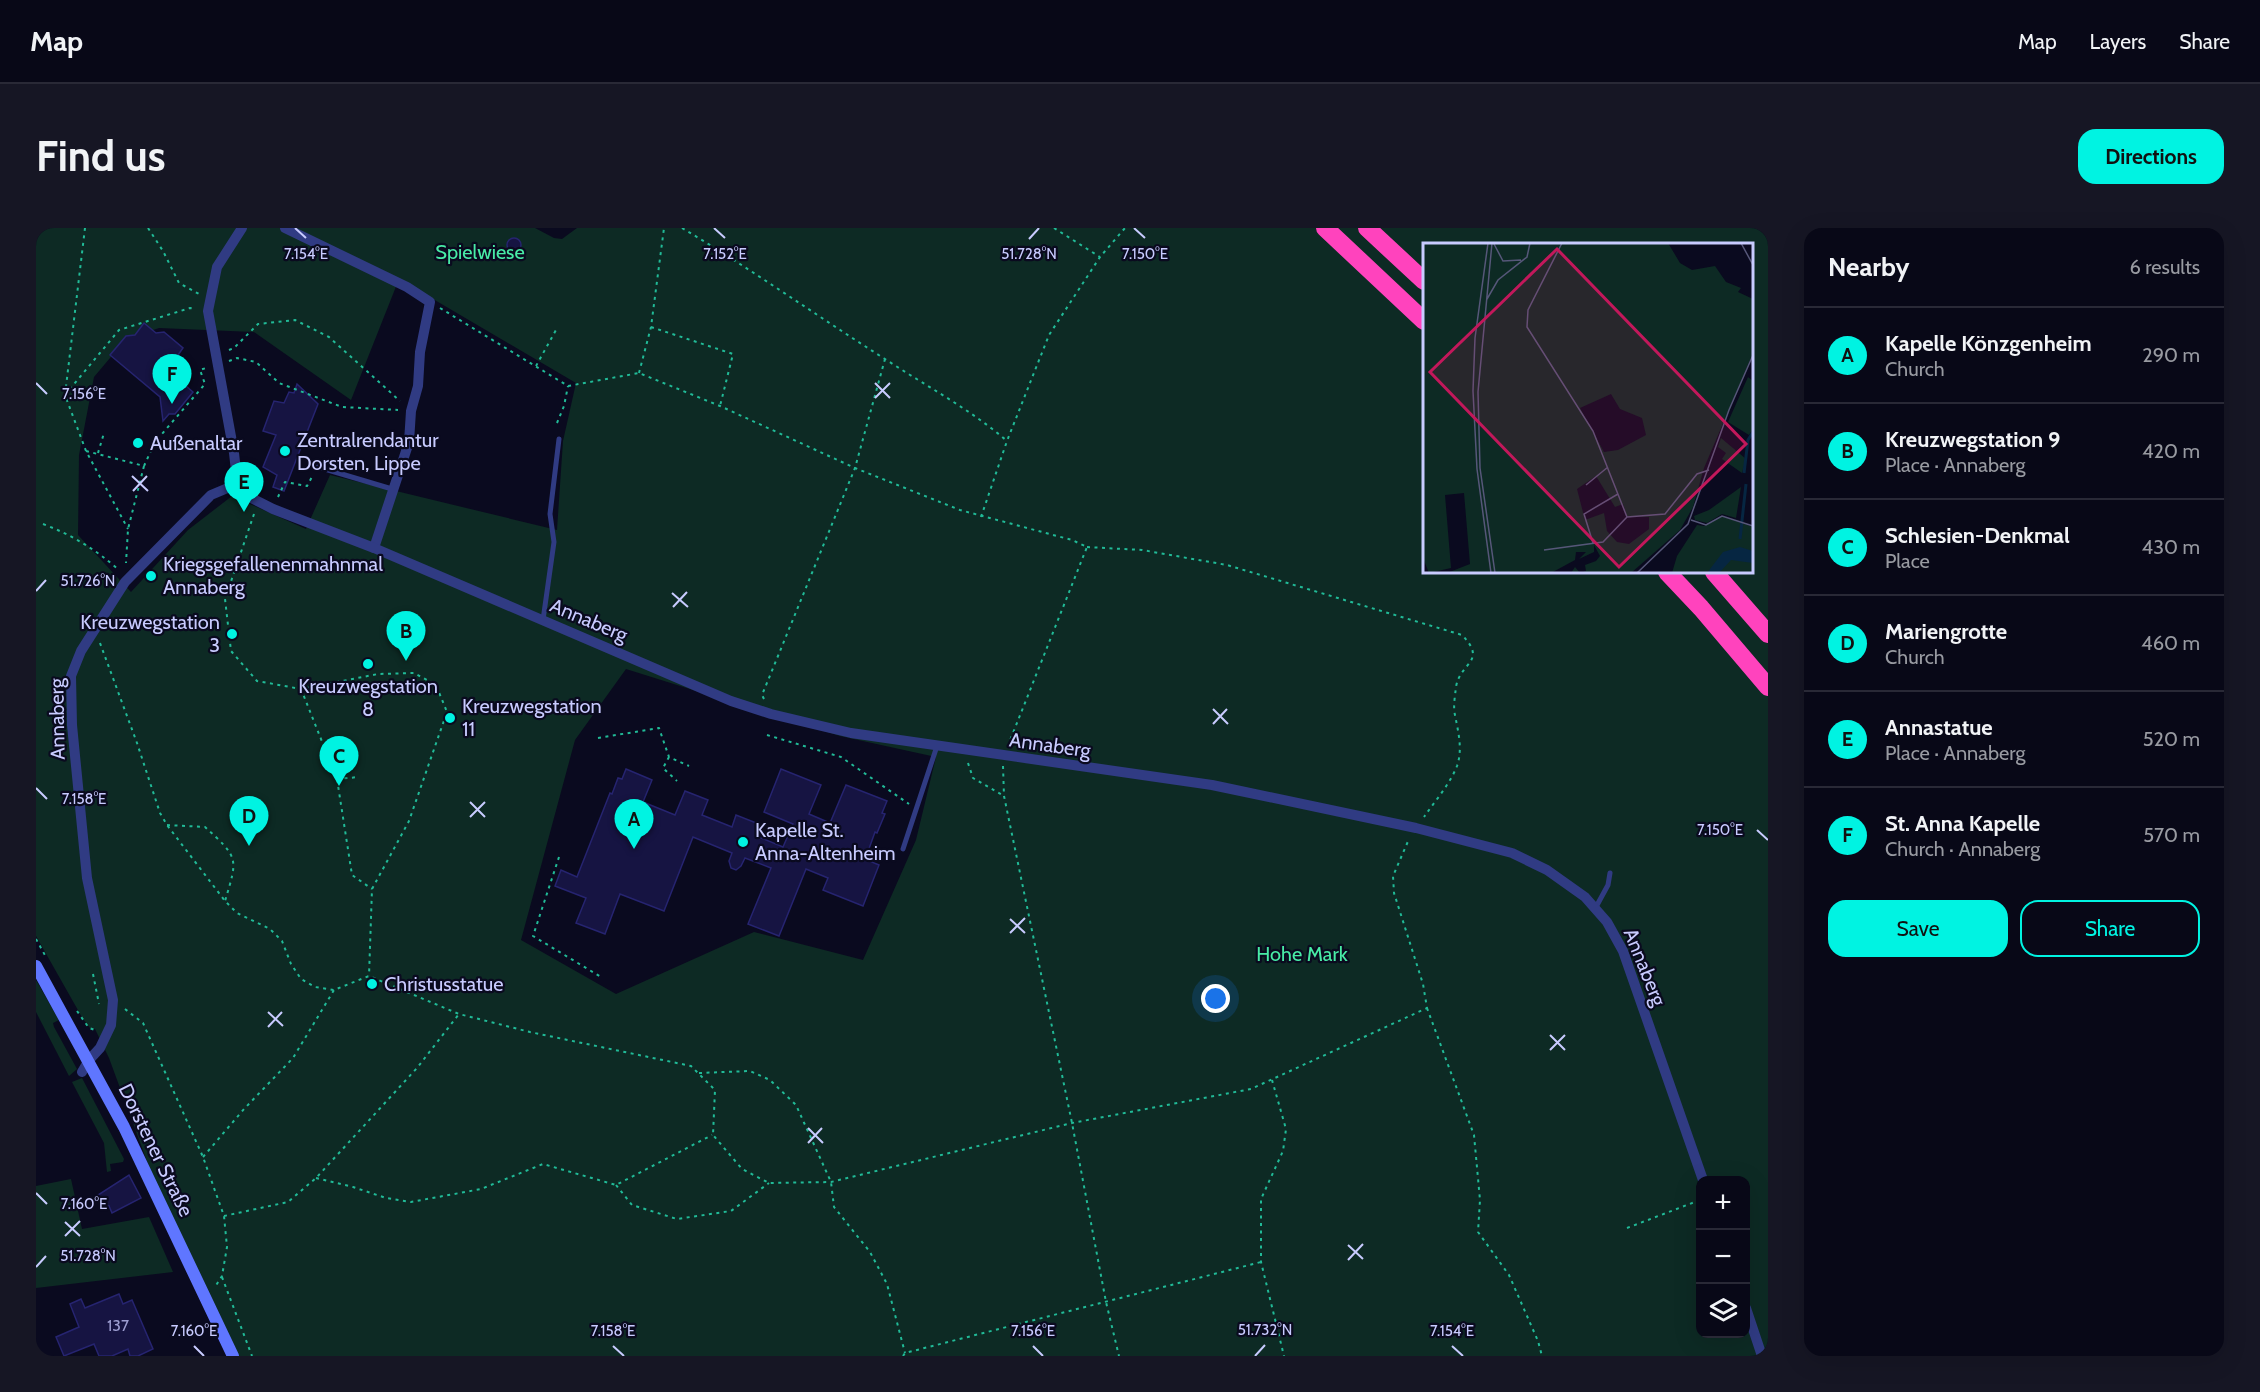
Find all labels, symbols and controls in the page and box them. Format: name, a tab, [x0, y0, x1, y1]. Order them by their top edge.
text: Map	[30, 24, 83, 58]
text: Map	[2018, 29, 2057, 54]
text: Layers	[2090, 29, 2146, 54]
text: Share	[2179, 29, 2230, 54]
button: Directions	[2078, 129, 2224, 184]
text: Find us	[36, 130, 165, 182]
park label: Spielwiese	[435, 240, 525, 264]
inset map	[1423, 243, 1753, 573]
text: 7.154°E	[284, 245, 328, 263]
text: 7.152°E	[703, 245, 747, 263]
text: 51.728°N	[1001, 245, 1057, 263]
text: 7.150°E	[1122, 245, 1168, 263]
text: Nearby	[1828, 251, 1909, 283]
text: 6 results	[2129, 255, 2200, 279]
text: Kapelle Könzgenheim	[1885, 330, 2092, 357]
text: A	[1841, 343, 1854, 367]
text: 290 m	[2142, 343, 2200, 367]
pin: F	[152, 354, 192, 404]
text: Church	[1885, 357, 1945, 381]
text: 7.156°E	[62, 385, 106, 403]
text: Kreuzwegstation 9	[1885, 426, 2060, 453]
place label: Zentralrendantur Dorsten, Lippe	[297, 428, 439, 475]
place label: Außenaltar	[150, 431, 243, 455]
marker: Außenaltar	[131, 436, 145, 450]
text: B	[1841, 439, 1854, 463]
text: 420 m	[2142, 439, 2200, 463]
marker: Zentralrendantur Dorsten, Lippe	[278, 444, 292, 458]
text: Place · Annaberg	[1885, 453, 2025, 477]
pin: E	[224, 462, 264, 512]
text: Schlesien-Denkmal	[1885, 522, 2070, 549]
text: C	[1841, 535, 1854, 559]
text: 430 m	[2142, 535, 2200, 559]
text: Place	[1885, 549, 1930, 573]
place label: Kriegsgefallenenmahnmal Annaberg	[163, 552, 383, 599]
marker: Kriegsgefallenenmahnmal Annaberg	[144, 569, 158, 583]
text: 51.726°N	[61, 572, 115, 590]
street label: Annaberg	[547, 593, 632, 647]
place label: Kreuzwegstation 3	[80, 610, 220, 657]
pin: B	[386, 612, 425, 661]
text: Mariengrotte	[1885, 618, 2007, 645]
marker: Kreuzwegstation 3	[225, 627, 239, 641]
text: D	[1840, 631, 1855, 655]
text: 460 m	[2141, 631, 2200, 655]
text: Church	[1885, 645, 1945, 669]
marker: Kreuzwegstation 8	[361, 657, 375, 671]
place label: Kreuzwegstation 8	[298, 674, 438, 721]
street label: Annaberg	[44, 677, 70, 760]
place label: Kreuzwegstation 11	[462, 694, 602, 741]
marker: Kreuzwegstation 11	[443, 711, 457, 725]
text: Annastatue	[1885, 714, 1993, 741]
street label: Annaberg	[1008, 727, 1093, 763]
text: E	[1842, 727, 1853, 751]
text: 520 m	[2143, 727, 2200, 751]
pin: C	[320, 736, 358, 786]
text: Place · Annaberg	[1885, 741, 2025, 765]
text: 7.158°E	[62, 790, 106, 808]
pin: D	[230, 796, 268, 846]
pin: A	[614, 800, 654, 849]
text: St. Anna Kapelle	[1885, 810, 2040, 837]
place label: Kapelle St. Anna-Altenheim	[755, 818, 896, 865]
text: 7.150°E	[1697, 821, 1743, 839]
text: F	[1842, 823, 1853, 847]
text: 570 m	[2143, 823, 2200, 847]
marker: Kapelle St. Anna-Altenheim	[736, 835, 750, 849]
text: Church · Annaberg	[1885, 837, 2040, 861]
button: Save	[1828, 900, 2008, 957]
button: Share	[2020, 900, 2200, 957]
street label: Annaberg	[1619, 925, 1672, 1010]
park label: Hohe Mark	[1256, 942, 1348, 966]
place label: Christusstatue	[384, 972, 503, 996]
marker: Christusstatue	[365, 977, 379, 991]
your location	[1201, 984, 1230, 1013]
street label: Dorstener Straße	[113, 1080, 199, 1220]
map controls	[1696, 1176, 1750, 1338]
button: +	[1696, 1176, 1750, 1230]
text: 7.160°E	[61, 1195, 107, 1213]
button: −	[1696, 1230, 1750, 1284]
text: 51.728°N	[60, 1247, 116, 1265]
button: layers	[1696, 1284, 1750, 1338]
house number: 137	[107, 1316, 129, 1335]
text: 51.732°N	[1238, 1321, 1292, 1339]
text: 7.160°E	[171, 1322, 217, 1340]
text: 7.158°E	[591, 1322, 635, 1340]
text: 7.156°E	[1011, 1322, 1055, 1340]
text: 7.154°E	[1430, 1322, 1474, 1340]

